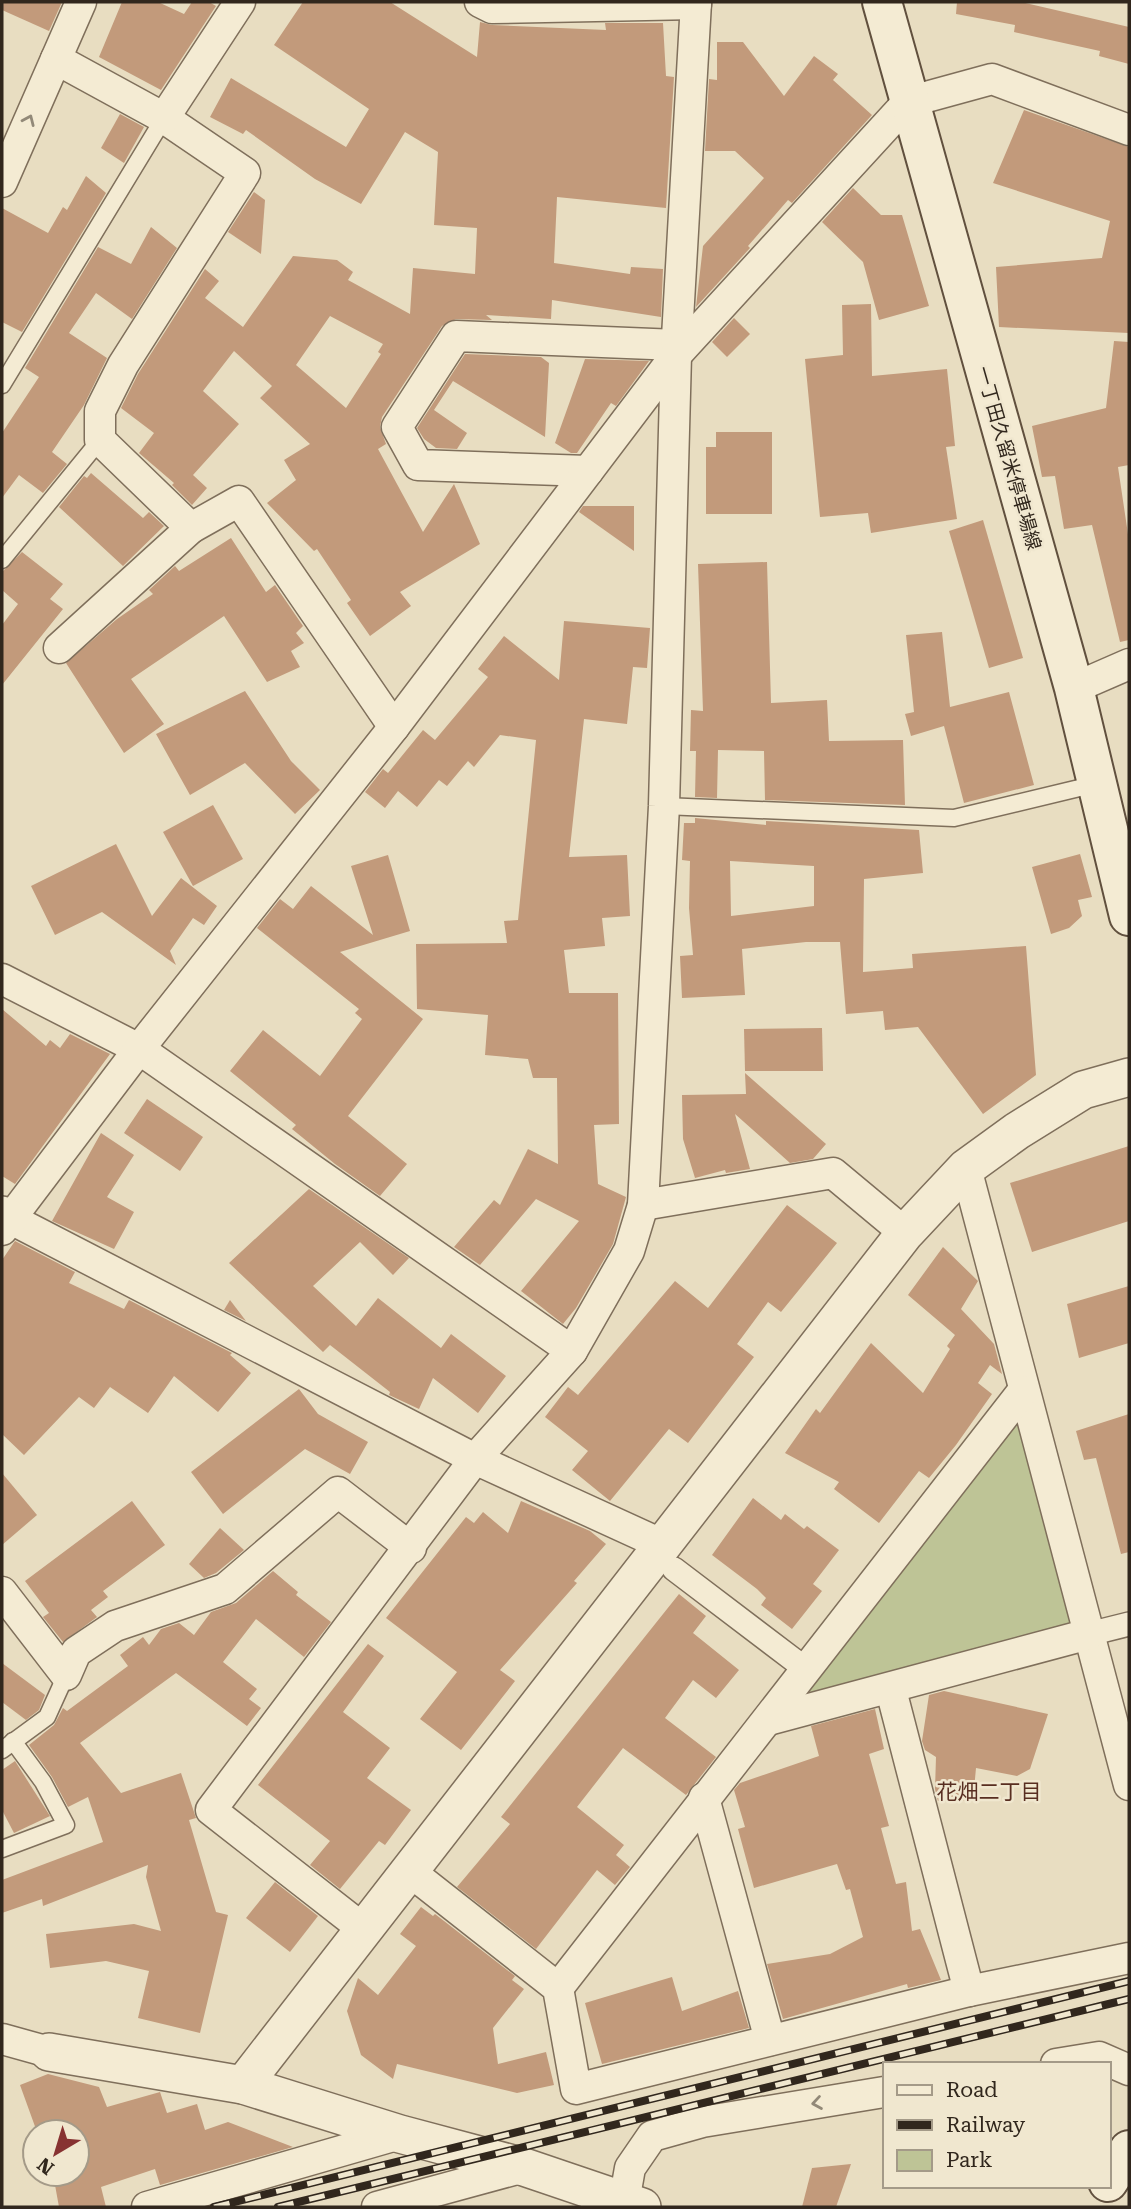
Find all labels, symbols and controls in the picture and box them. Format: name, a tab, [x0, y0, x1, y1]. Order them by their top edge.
one-way arrow	[21, 114, 35, 127]
street label: 一丁田久留米停車場線	[971, 364, 1046, 553]
district label: 花畑二丁目	[937, 1780, 1042, 1804]
legend	[883, 2062, 1110, 2188]
text: Road	[946, 2078, 998, 2102]
one-way arrow	[811, 2095, 823, 2110]
text: Railway	[946, 2113, 1026, 2137]
north arrow	[21, 2118, 91, 2188]
text: Park	[946, 2148, 992, 2172]
text: N	[33, 2152, 59, 2180]

